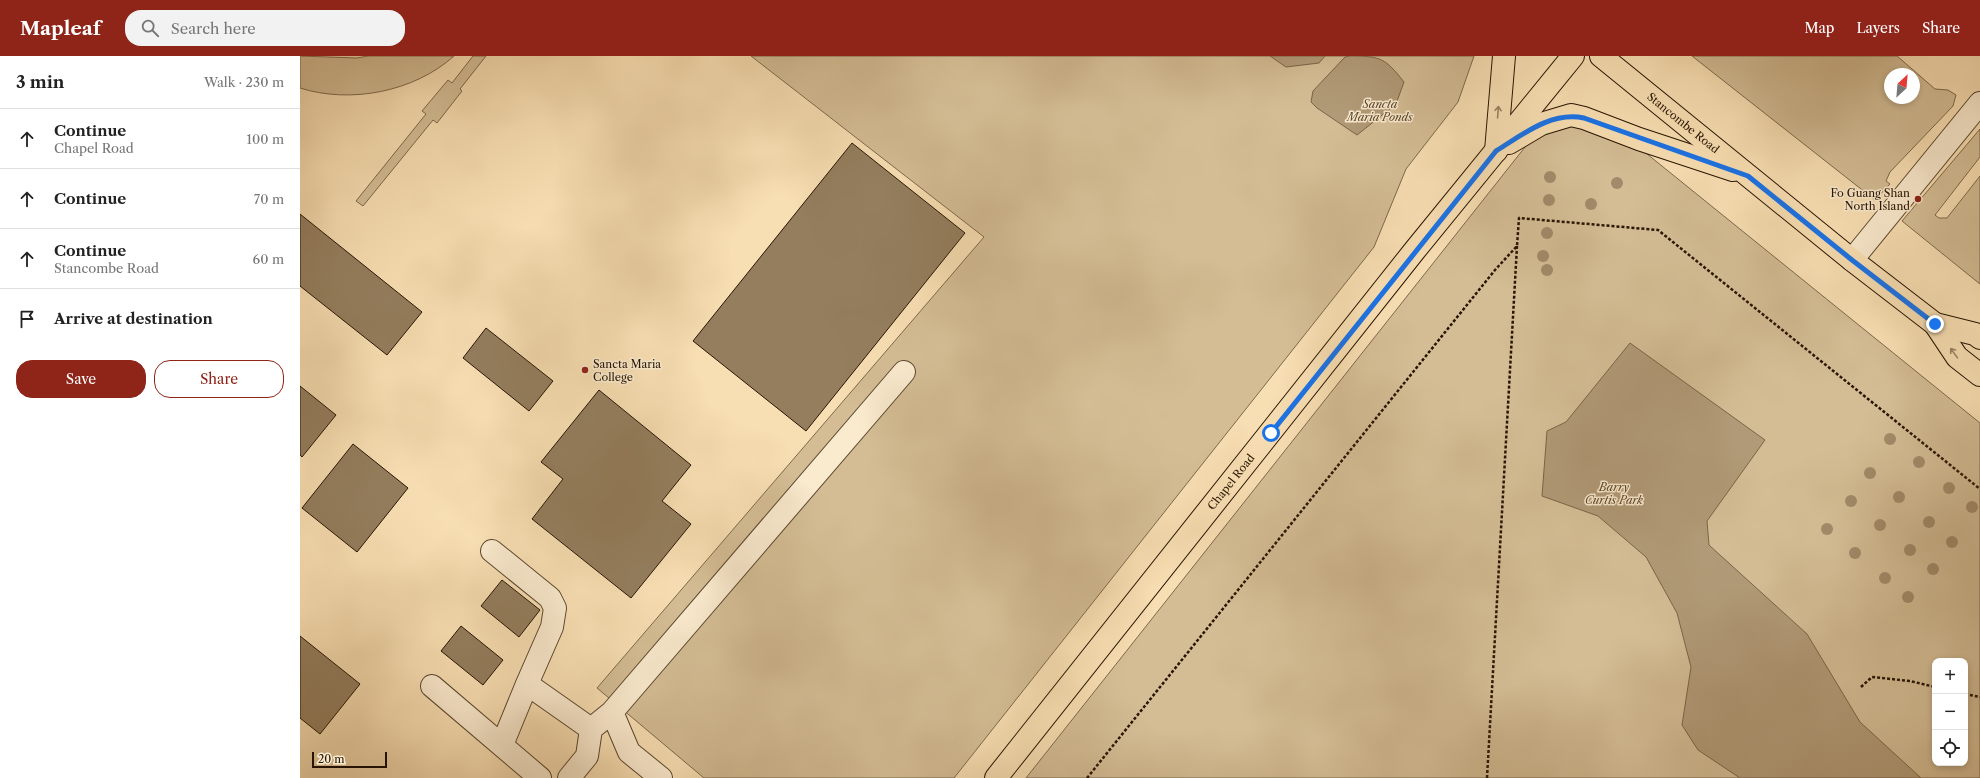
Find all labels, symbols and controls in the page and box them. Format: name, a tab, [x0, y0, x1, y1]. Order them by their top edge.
search box	[125, 10, 405, 46]
text: Mapleaf	[20, 17, 101, 40]
icon: search	[139, 17, 161, 39]
text: Search here	[171, 19, 256, 38]
text: Map	[1804, 19, 1834, 37]
text: Layers	[1856, 19, 1900, 37]
text: Share	[1922, 19, 1960, 37]
north arrow	[1884, 68, 1920, 104]
text: 3 min	[16, 72, 65, 92]
text: Walk · 230 m	[204, 74, 284, 90]
street label: Stancombe Road	[1644, 89, 1722, 157]
park label: Sancta Maria Ponds	[1345, 97, 1413, 124]
one-way arrow	[1495, 106, 1502, 119]
text: Continue	[54, 121, 126, 140]
icon: ahead	[16, 128, 38, 150]
text: 100 m	[246, 131, 284, 147]
text: Chapel Road	[54, 140, 134, 156]
place label: Fo Guang Shan North Island	[1830, 186, 1910, 213]
icon: ahead	[16, 188, 38, 210]
text: Continue	[54, 189, 126, 208]
text: 70 m	[254, 191, 284, 207]
marker: Fo Guang Shan North Island	[1913, 194, 1923, 204]
text: Continue	[54, 241, 126, 260]
icon: ahead	[16, 248, 38, 270]
text: 60 m	[253, 251, 284, 267]
text: Stancombe Road	[54, 260, 159, 276]
icon: arrive	[16, 308, 38, 330]
text: Arrive at destination	[54, 309, 213, 328]
route end	[1926, 315, 1944, 333]
one-way arrow	[1950, 347, 1958, 358]
place label: Sancta Maria College	[593, 357, 661, 384]
button: Save	[16, 360, 146, 398]
button: Share	[154, 360, 284, 398]
marker: Sancta Maria College	[580, 365, 590, 375]
route start	[1262, 424, 1280, 442]
street label: Chapel Road	[1204, 451, 1258, 513]
park label: Barry Curtis Park	[1585, 480, 1643, 507]
map controls	[1932, 658, 1968, 766]
button: +	[1932, 658, 1968, 694]
button: −	[1932, 694, 1968, 730]
button: locate	[1932, 730, 1968, 766]
scale bar	[312, 750, 387, 769]
text: 20 m	[318, 752, 344, 766]

